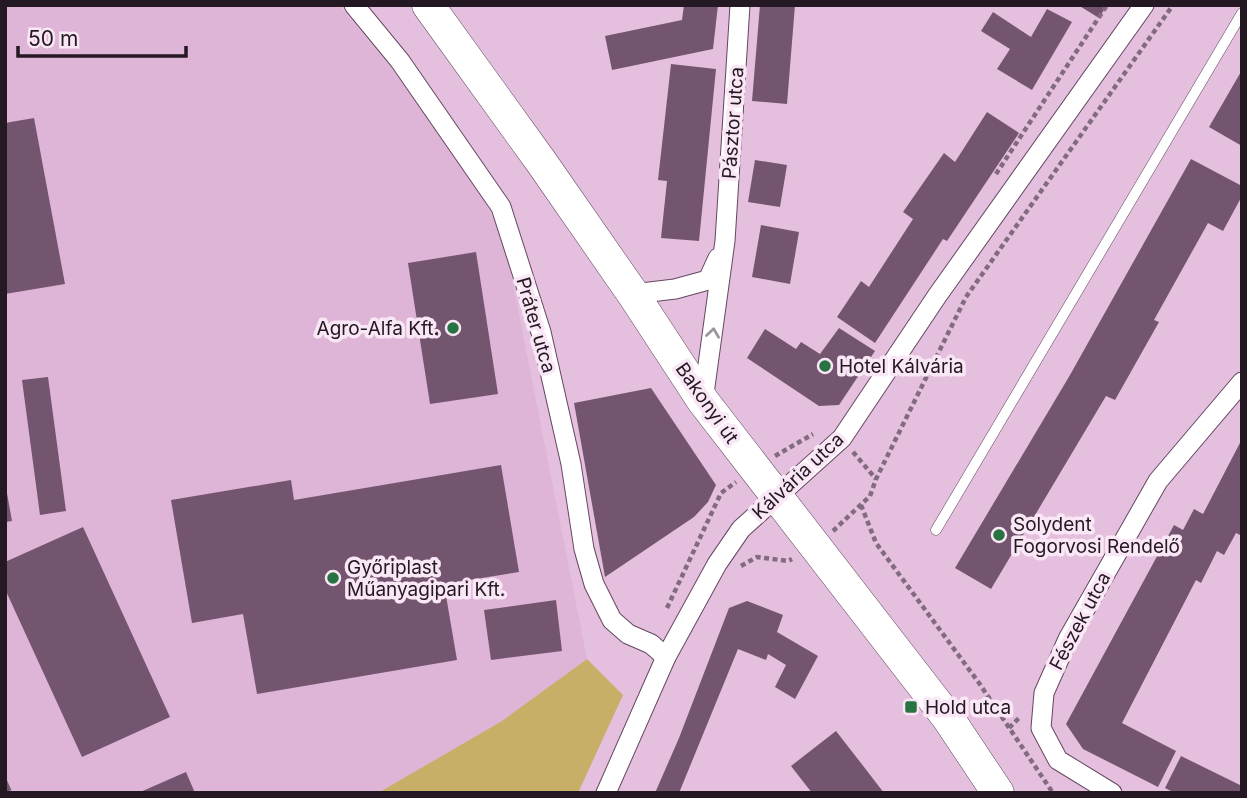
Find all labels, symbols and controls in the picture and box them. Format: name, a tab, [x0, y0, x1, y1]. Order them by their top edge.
scale bar	[18, 14, 186, 58]
text: 50 m	[28, 26, 78, 51]
street label: Pásztor utca	[718, 66, 748, 180]
street label: Práter utca	[511, 274, 561, 376]
place label: Agro-Alfa Kft.	[317, 317, 439, 340]
marker: Agro-Alfa Kft.	[445, 320, 461, 336]
one-way arrow	[705, 327, 720, 339]
place label: Hotel Kálvária	[839, 355, 964, 378]
street label: Bakonyi út	[671, 358, 743, 448]
marker: Hotel Kálvária	[817, 358, 833, 374]
street label: Kálvária utca	[748, 428, 848, 524]
place label: Solydent Fogorvosi Rendelő	[1013, 513, 1180, 558]
marker: Solydent Fogorvosi Rendelő	[991, 527, 1007, 543]
place label: Győriplast Műanyagipari Kft.	[347, 556, 505, 601]
street label: Fészek utca	[1045, 568, 1115, 674]
marker: Győriplast Műanyagipari Kft.	[325, 570, 341, 586]
place label: Hold utca	[925, 696, 1011, 719]
marker: Hold utca	[903, 699, 919, 715]

